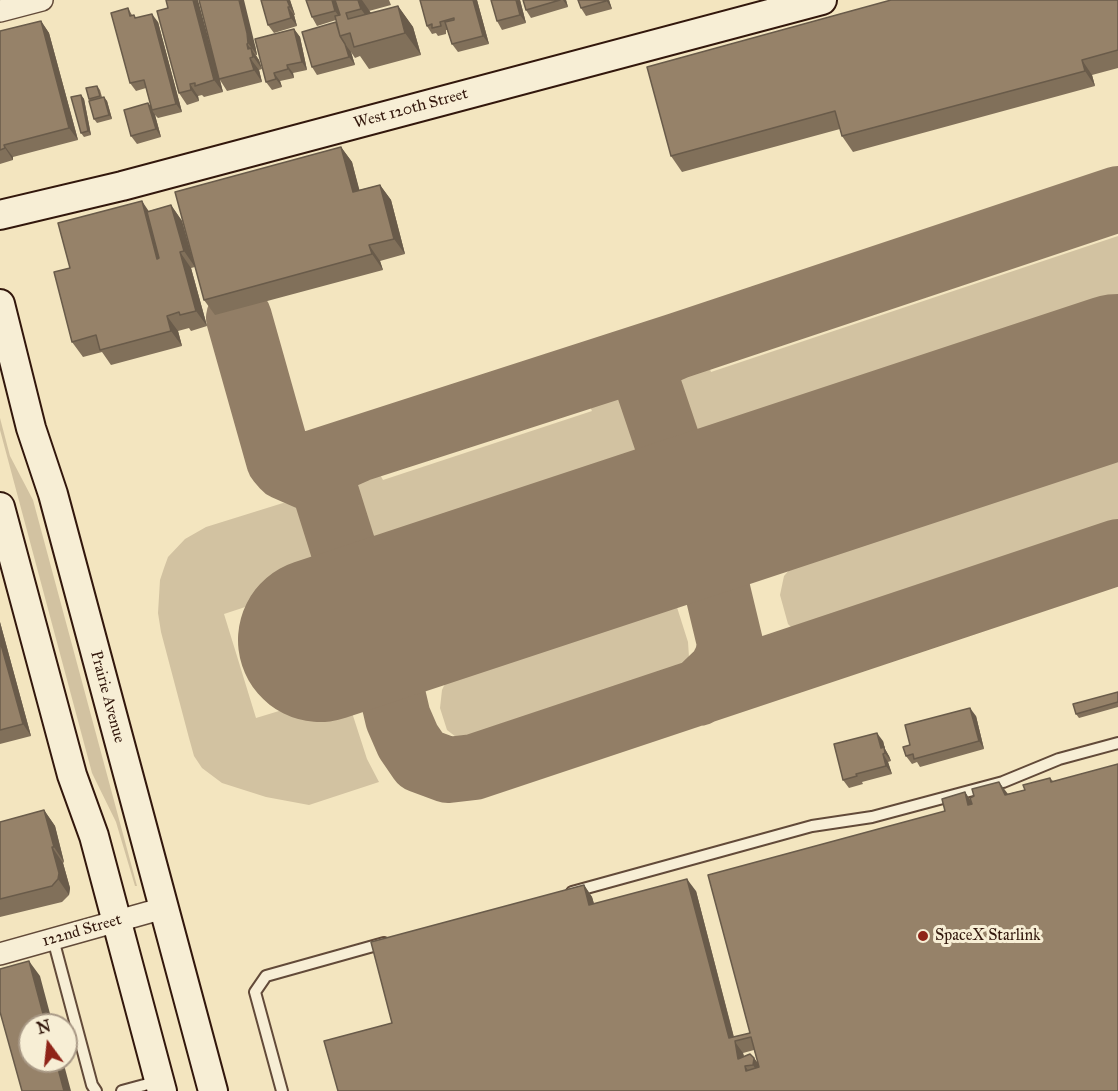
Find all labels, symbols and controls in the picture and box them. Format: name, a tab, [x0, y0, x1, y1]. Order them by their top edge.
street label: West 120th Street	[352, 85, 470, 133]
street label: Prairie Avenue	[85, 649, 129, 745]
street label: 122nd Street	[40, 910, 124, 952]
place label: SpaceX Starlink	[935, 926, 1041, 946]
marker: SpaceX Starlink	[916, 929, 930, 943]
north arrow	[18, 1013, 78, 1073]
text: N	[35, 1016, 53, 1038]

